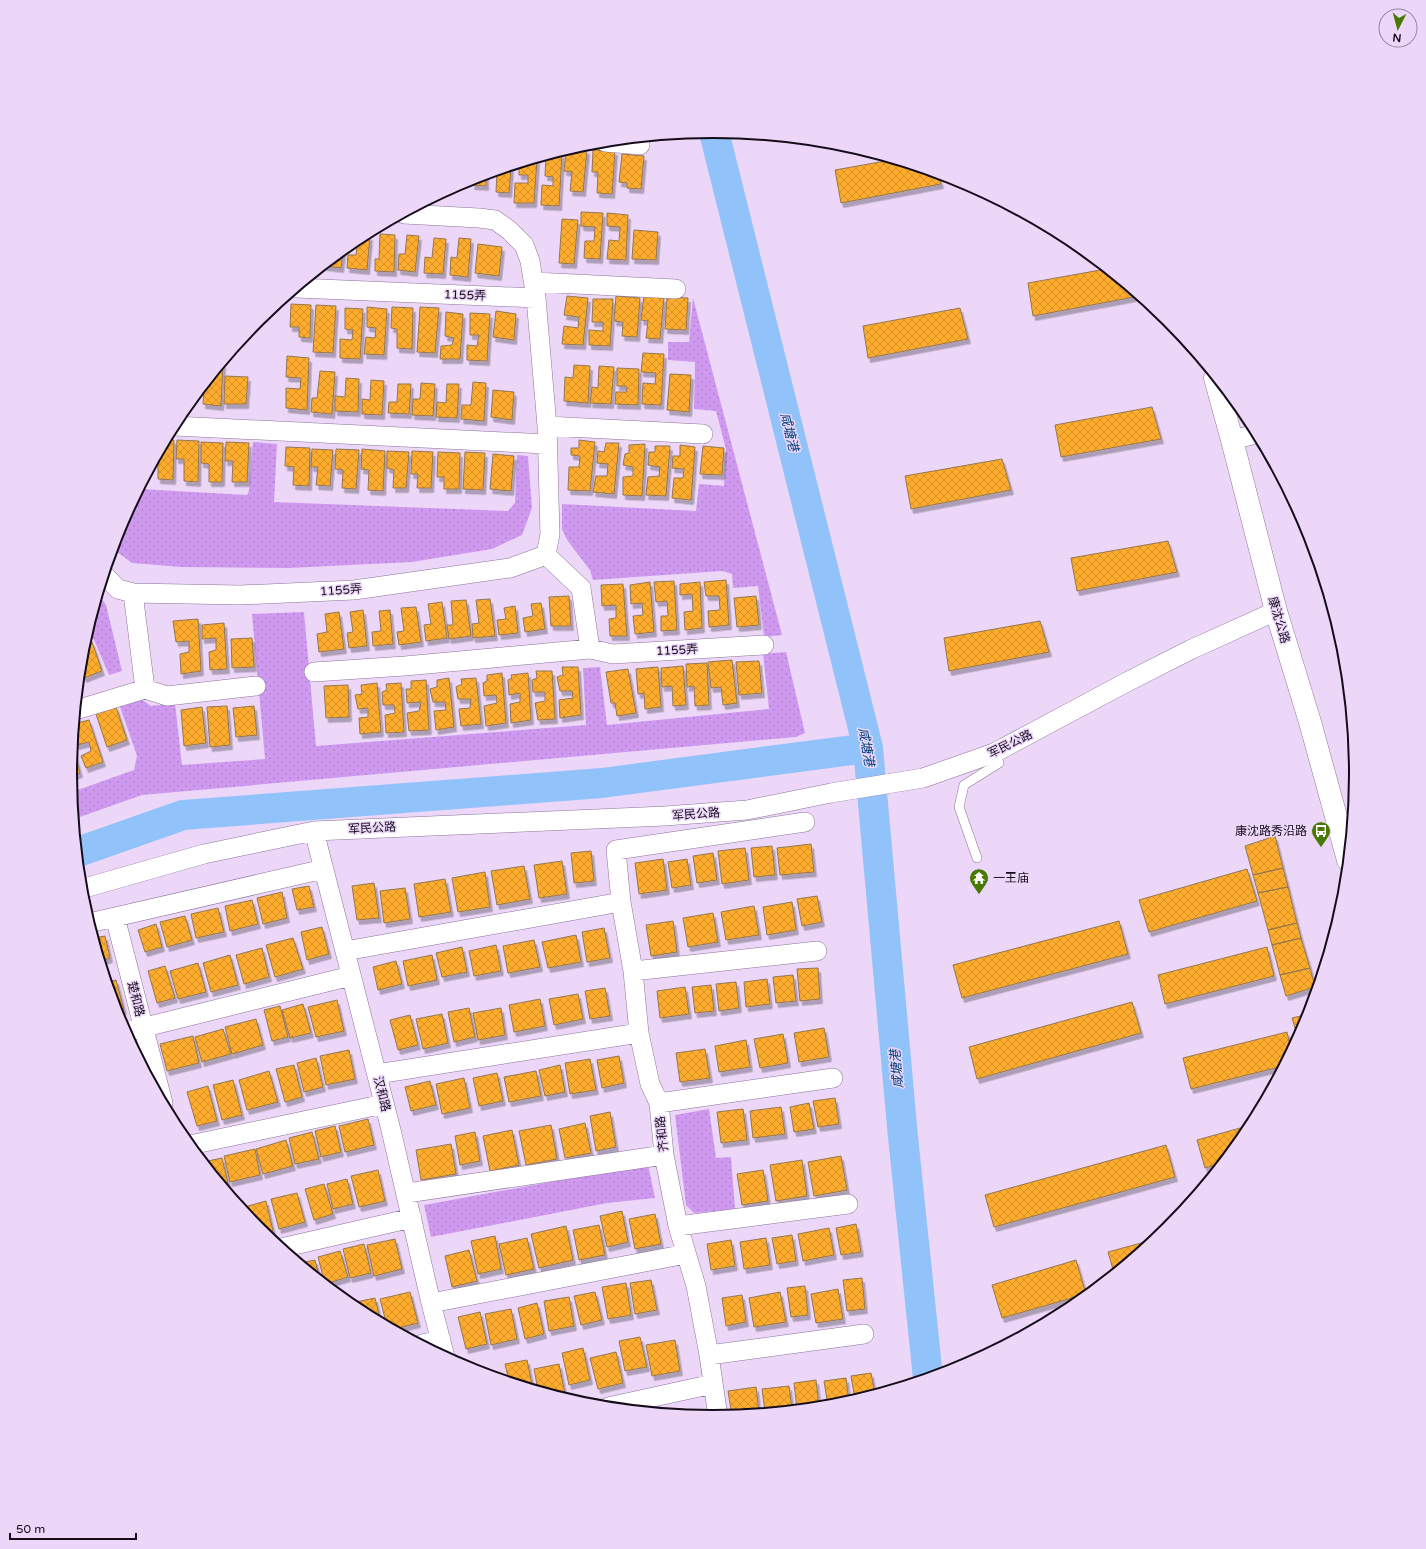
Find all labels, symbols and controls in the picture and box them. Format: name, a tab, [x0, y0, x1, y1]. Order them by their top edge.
north arrow	[1378, 8, 1418, 48]
text: N	[1392, 31, 1402, 44]
street label: 1155弄	[444, 287, 486, 303]
water label: 咸塘港	[777, 411, 802, 455]
street label: 1155弄	[319, 582, 363, 598]
street label: 康沈公路	[1266, 595, 1292, 645]
street label: 1155弄	[656, 642, 698, 658]
water label: 咸塘港	[855, 726, 878, 770]
street label: 军民公路	[985, 727, 1035, 761]
street label: 军民公路	[672, 805, 720, 823]
street label: 军民公路	[348, 820, 396, 836]
bus stop icon: 康沈路秀沿路	[1310, 820, 1332, 848]
place label: 康沈路秀沿路	[1235, 824, 1307, 838]
temple icon: 一王庙	[968, 867, 990, 895]
place label: 一王庙	[993, 871, 1029, 885]
street label: 楚和路	[125, 980, 147, 1018]
water label: 咸塘港	[887, 1047, 907, 1089]
street label: 汉和路	[371, 1075, 393, 1113]
street label: 齐和路	[653, 1115, 671, 1153]
scale bar	[10, 1515, 136, 1541]
text: 50 m	[16, 1522, 45, 1536]

